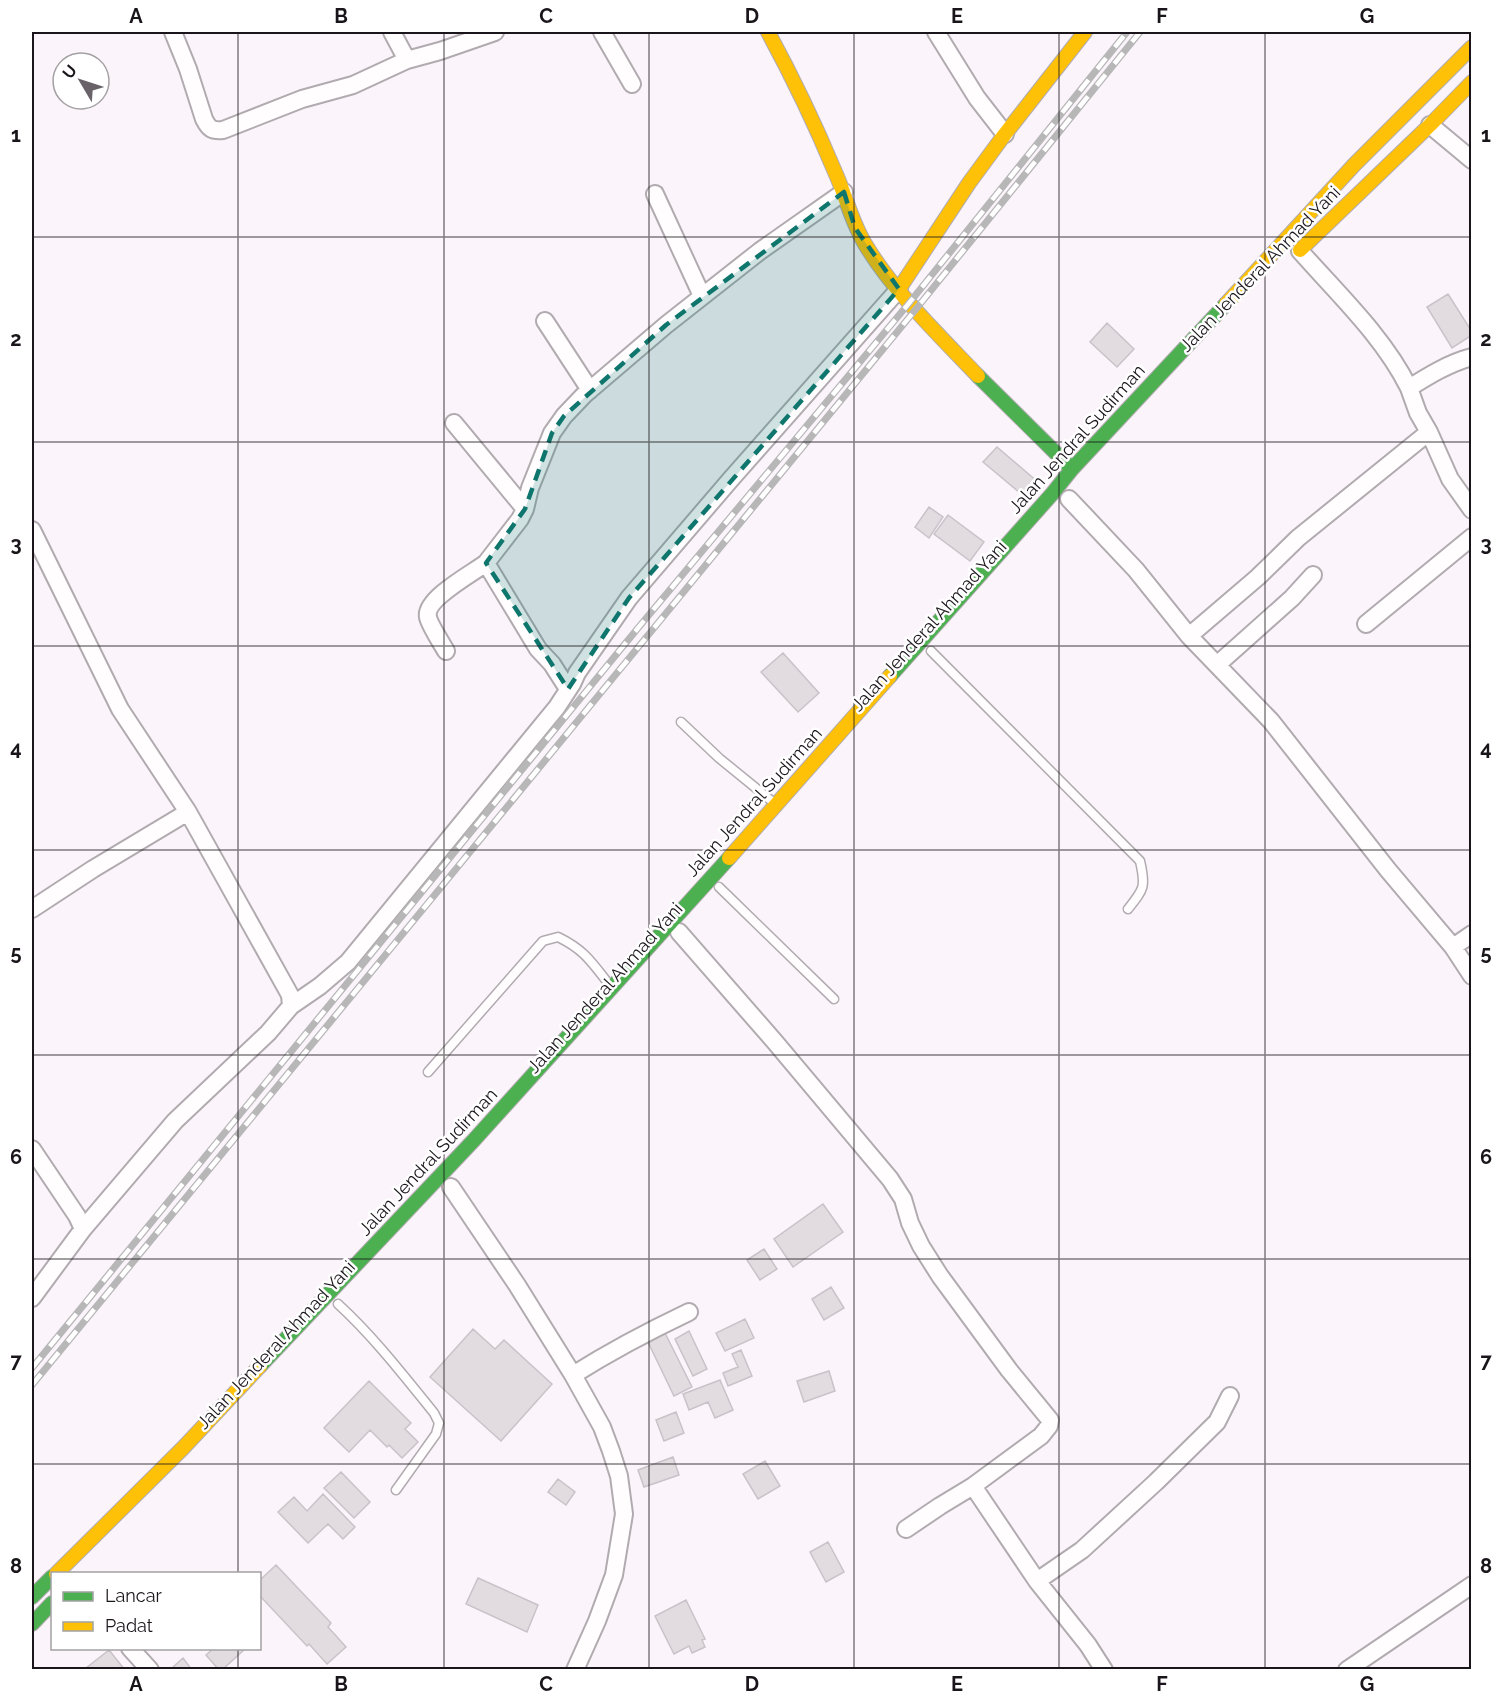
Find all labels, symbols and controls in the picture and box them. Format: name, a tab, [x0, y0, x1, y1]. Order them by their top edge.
text: A	[129, 4, 143, 28]
text: B	[334, 4, 348, 28]
text: C	[539, 4, 553, 28]
text: D	[745, 4, 759, 28]
text: E	[951, 4, 963, 28]
text: F	[1156, 4, 1168, 28]
text: G	[1360, 4, 1374, 28]
north arrow	[51, 51, 111, 111]
text: U	[59, 61, 81, 83]
text: 1	[11, 123, 21, 147]
text: 1	[1481, 123, 1491, 147]
street label: Jalan Jenderal Ahmad Yani	[1175, 182, 1344, 356]
text: 2	[10, 327, 22, 351]
text: 2	[1480, 327, 1492, 351]
street label: Jalan Jendral Sudirman	[1004, 360, 1149, 518]
text: 3	[10, 532, 22, 556]
text: 3	[1480, 532, 1492, 556]
street label: Jalan Jenderal Ahmad Yani	[847, 536, 1011, 715]
street label: Jalan Jendral Sudirman	[681, 723, 826, 881]
text: 4	[10, 736, 22, 760]
text: 4	[1480, 736, 1492, 760]
street label: Jalan Jenderal Ahmad Yani	[523, 898, 687, 1077]
text: 5	[10, 941, 22, 965]
text: 5	[1480, 941, 1492, 965]
street label: Jalan Jendral Sudirman	[354, 1084, 501, 1240]
text: 6	[10, 1145, 22, 1169]
text: 6	[1480, 1145, 1492, 1169]
street label: Jalan Jenderal Ahmad Yani	[192, 1256, 359, 1433]
text: 7	[10, 1349, 22, 1373]
text: 7	[1480, 1349, 1492, 1373]
text: 8	[10, 1554, 22, 1578]
text: 8	[1480, 1554, 1492, 1578]
legend	[51, 1572, 261, 1650]
text: Lancar	[105, 1585, 162, 1606]
text: Padat	[105, 1615, 153, 1636]
text: A	[129, 1672, 143, 1696]
text: B	[334, 1672, 348, 1696]
text: C	[539, 1672, 553, 1696]
text: D	[745, 1672, 759, 1696]
text: E	[951, 1672, 963, 1696]
text: F	[1156, 1672, 1168, 1696]
text: G	[1360, 1672, 1374, 1696]

